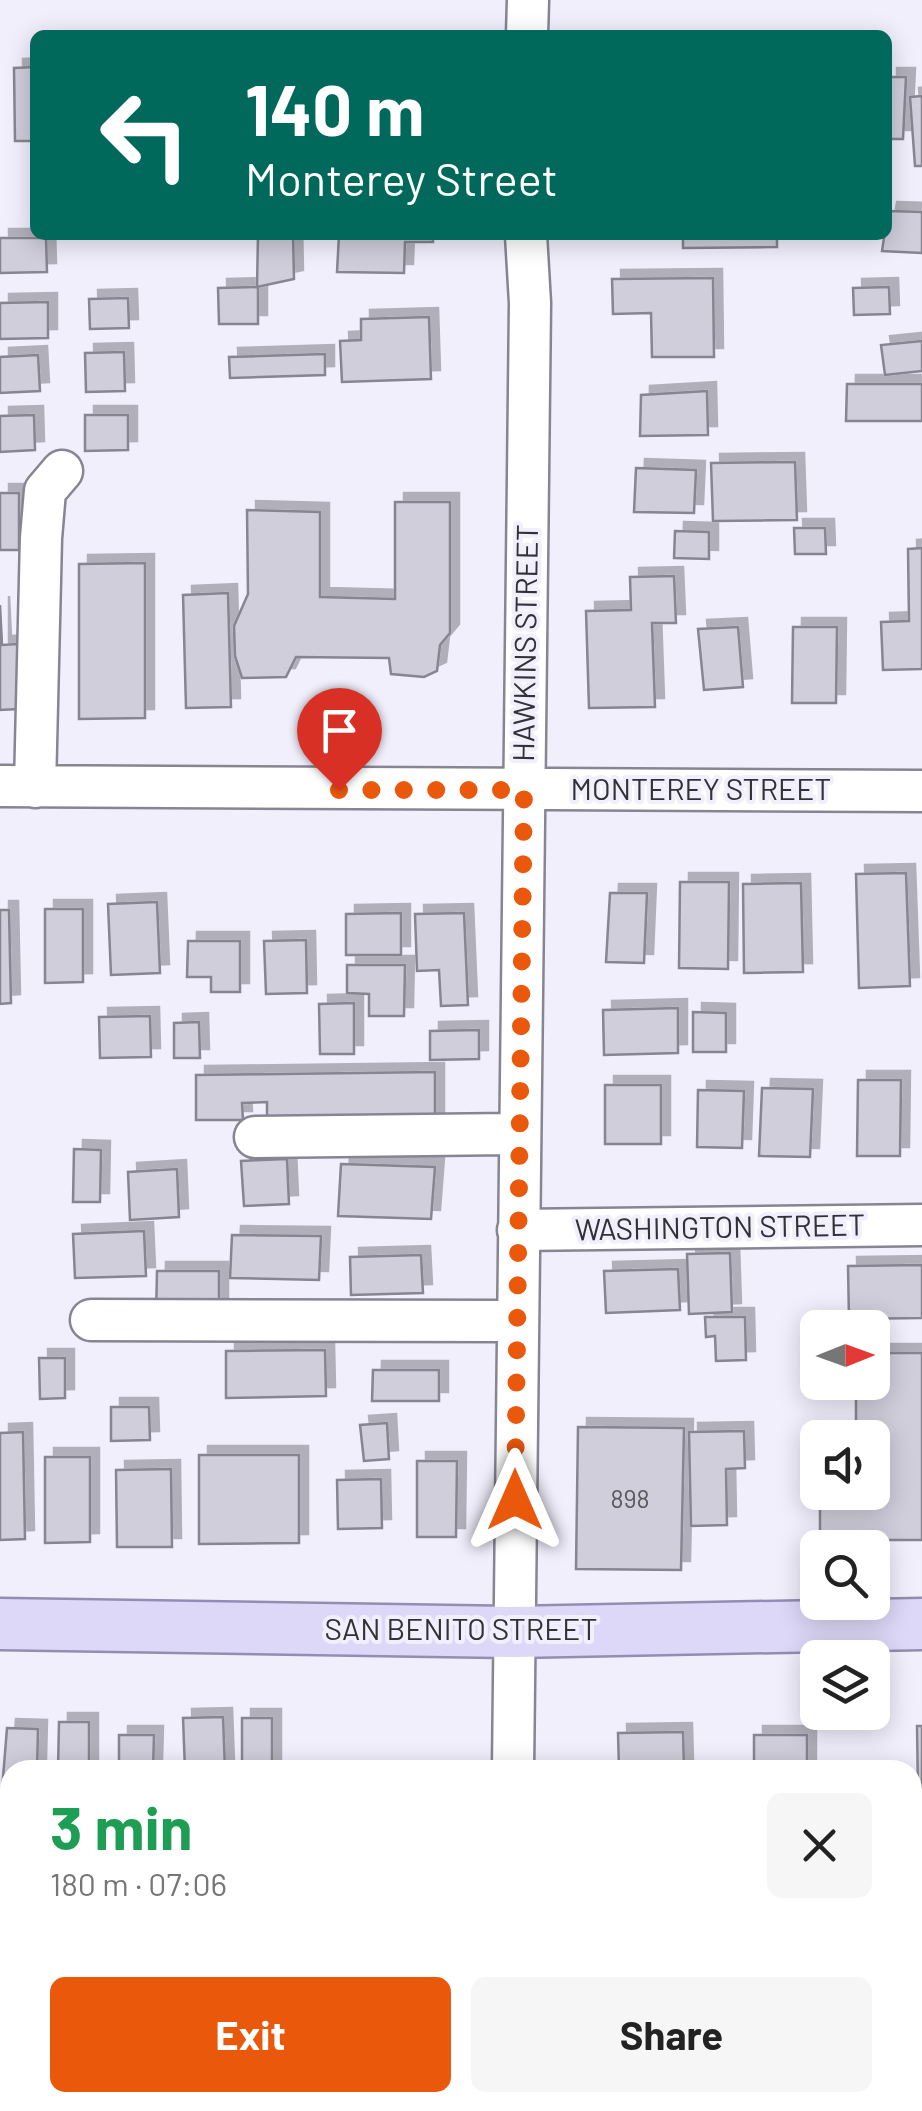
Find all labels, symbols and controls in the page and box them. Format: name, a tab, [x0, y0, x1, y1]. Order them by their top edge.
text: 140 m	[245, 66, 424, 150]
icon: left	[80, 70, 210, 200]
text: Monterey Street	[245, 151, 558, 205]
street label: HAWKINS STREET	[504, 524, 544, 762]
pin	[297, 688, 382, 791]
icon: arrive	[312, 703, 367, 758]
street label: MONTEREY STREET	[571, 770, 831, 806]
street label: WASHINGTON STREET	[575, 1205, 865, 1247]
north arrow	[800, 1310, 890, 1400]
map controls	[800, 1310, 890, 1730]
button: sound	[800, 1420, 890, 1510]
position arrow	[463, 1448, 567, 1552]
house number: 898	[610, 1483, 650, 1513]
button: search	[800, 1530, 890, 1620]
street label: SAN BENITO STREET	[325, 1610, 598, 1646]
button: layers	[800, 1640, 890, 1730]
text: 3 min	[50, 1790, 193, 1862]
button: close	[767, 1793, 872, 1898]
text: 180 m · 07:06	[50, 1864, 227, 1902]
button: Exit	[50, 1977, 451, 2092]
button: Share	[471, 1977, 872, 2092]

